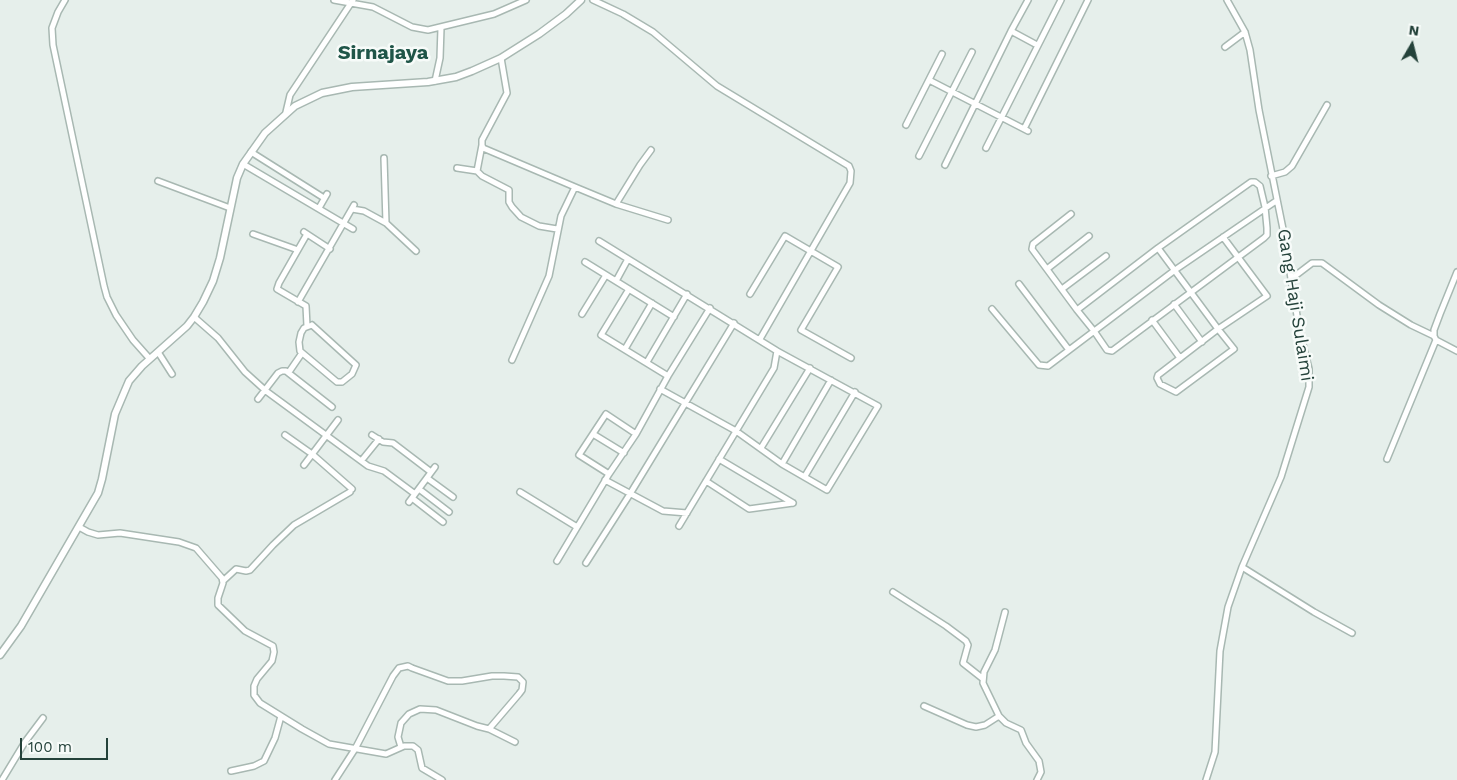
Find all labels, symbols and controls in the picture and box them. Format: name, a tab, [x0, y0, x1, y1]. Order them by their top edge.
north arrow	[1387, 20, 1437, 70]
text: N	[1408, 22, 1420, 39]
district label: Sirnajaya	[338, 41, 428, 65]
street label: Gang Haji Sulaimi	[1272, 227, 1318, 383]
scale bar	[22, 728, 110, 760]
text: 100 m	[28, 738, 72, 756]

